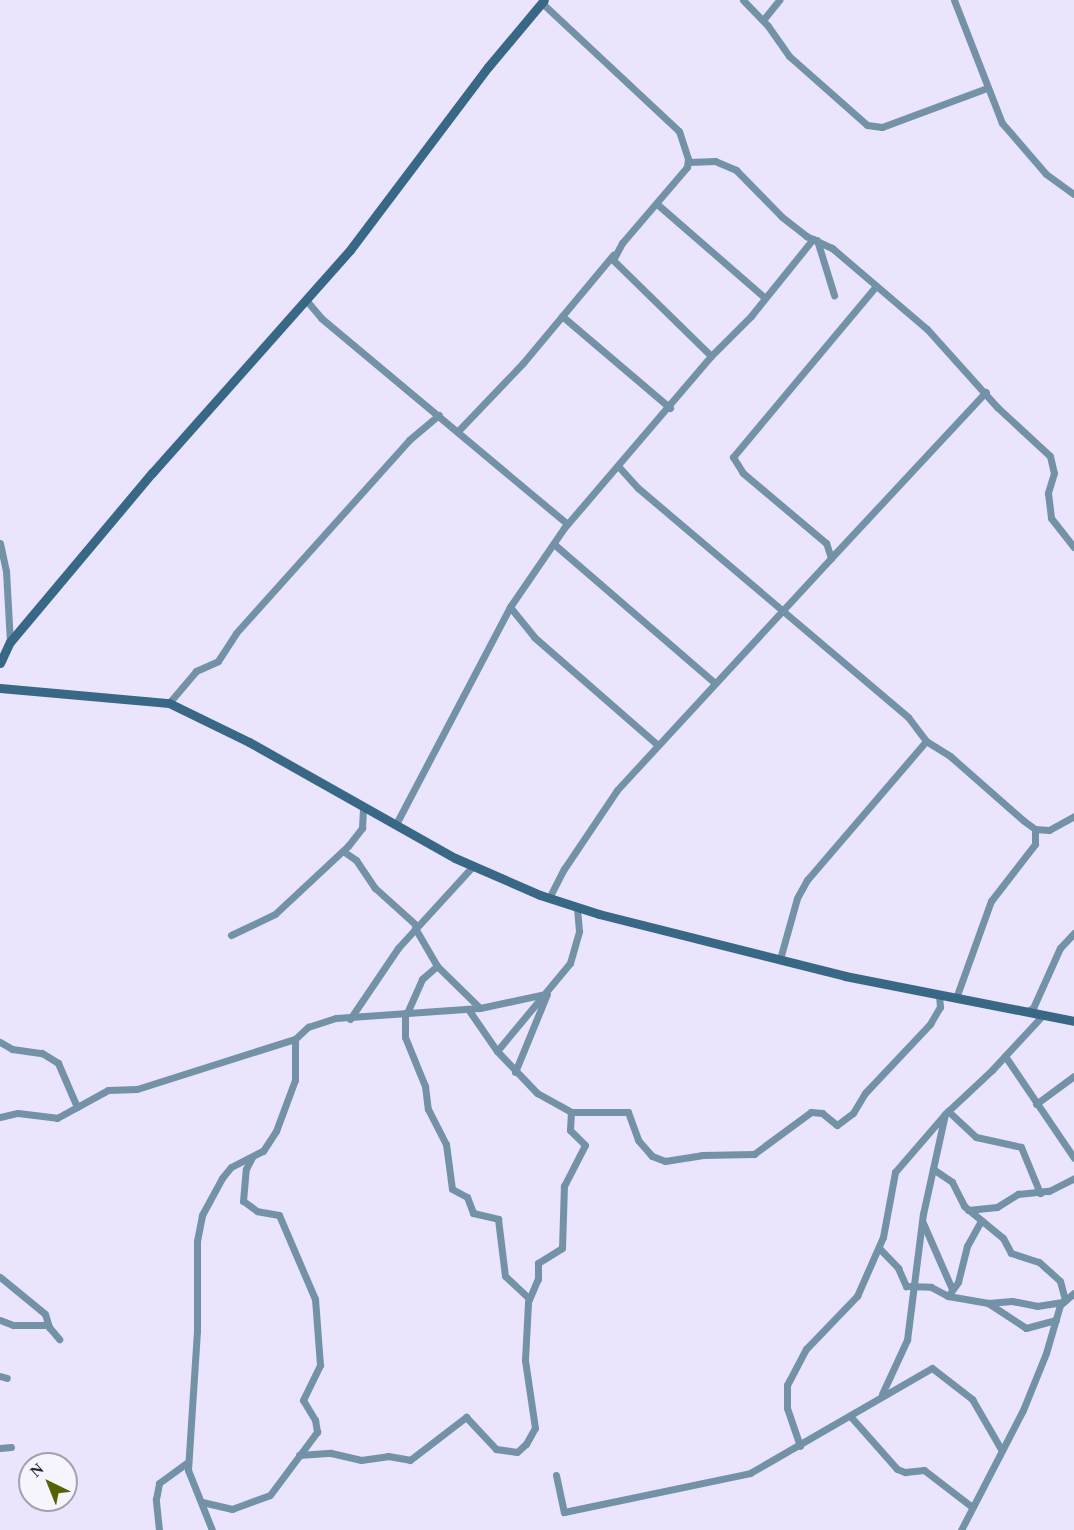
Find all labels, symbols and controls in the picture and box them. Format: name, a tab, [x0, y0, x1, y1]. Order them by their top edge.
north arrow	[18, 1452, 78, 1512]
text: N	[27, 1460, 47, 1480]

